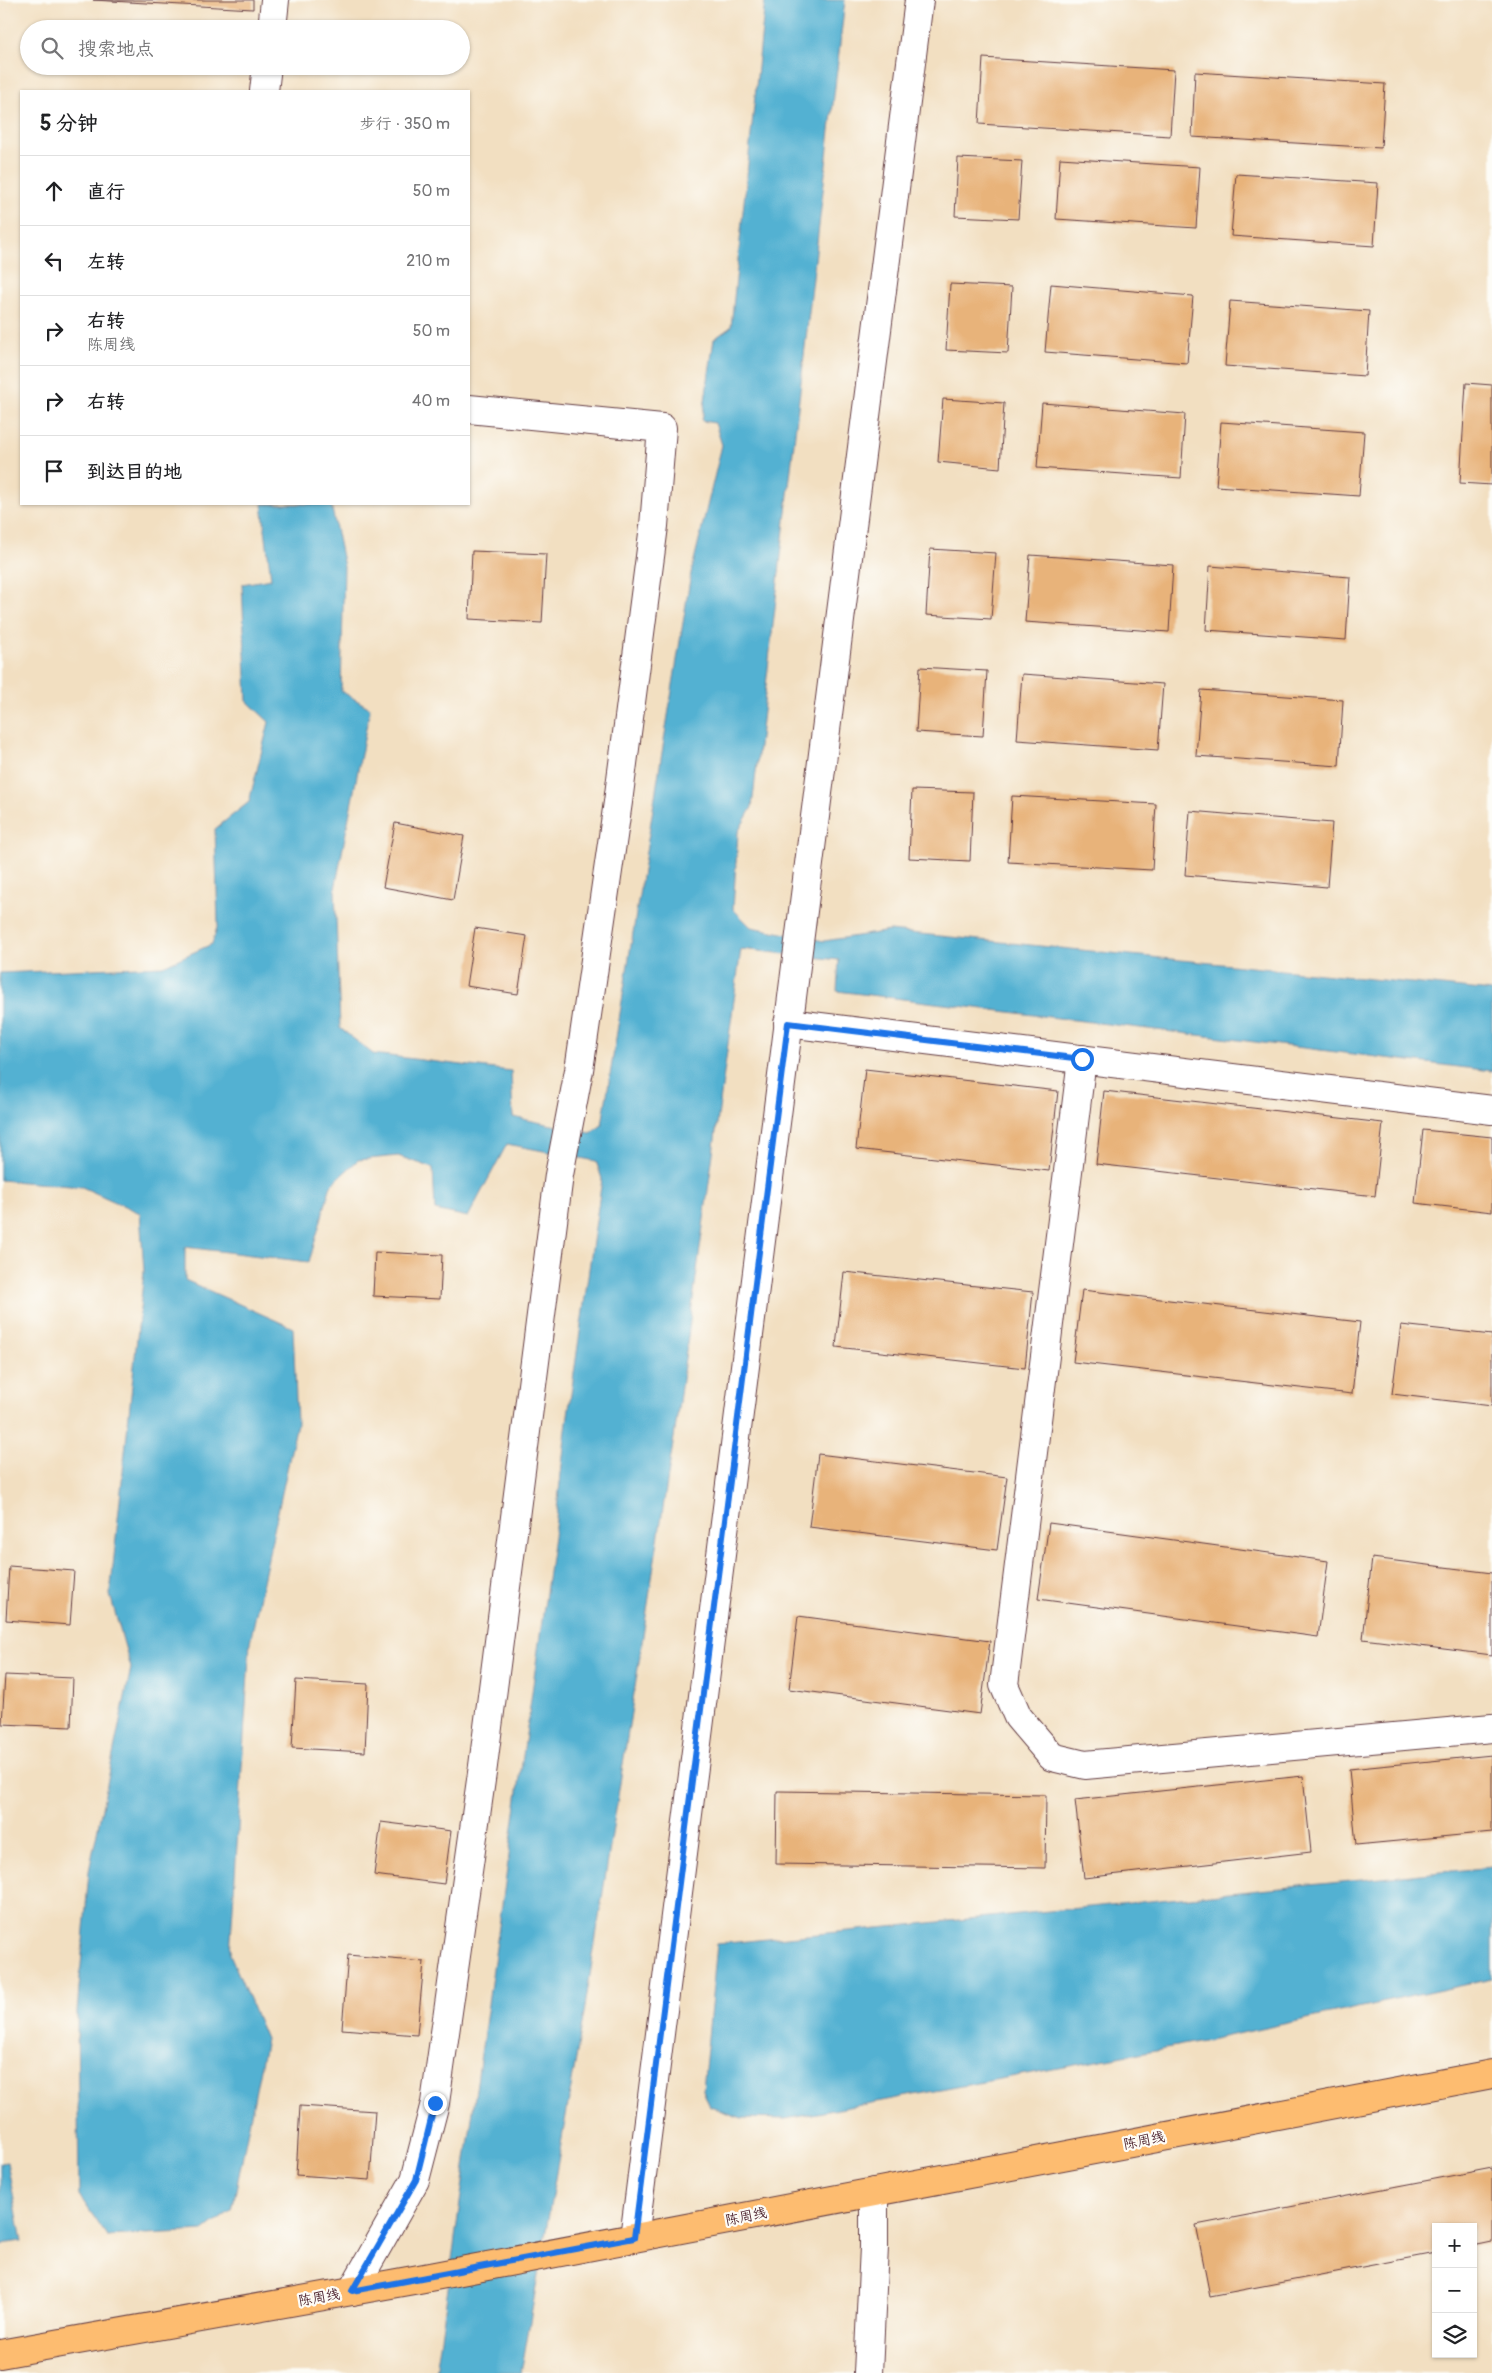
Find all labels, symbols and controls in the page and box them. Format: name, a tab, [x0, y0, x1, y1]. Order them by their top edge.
search box	[20, 20, 470, 75]
icon: search	[38, 34, 66, 62]
text: 搜索地点	[78, 37, 154, 61]
text: 5 分钟	[40, 110, 98, 137]
text: 步行 · 350 m	[360, 114, 450, 134]
icon: ahead	[40, 177, 68, 205]
text: 直行	[87, 180, 125, 204]
text: 50 m	[413, 181, 450, 201]
icon: left	[40, 247, 68, 275]
text: 左转	[87, 250, 125, 274]
text: 210 m	[406, 251, 450, 271]
text: 右转	[87, 309, 125, 333]
icon: right	[40, 317, 68, 345]
text: 50 m	[413, 321, 450, 341]
text: 陈周线	[87, 335, 135, 355]
icon: right	[40, 387, 68, 415]
text: 右转	[87, 390, 125, 414]
text: 40 m	[412, 391, 450, 411]
icon: arrive	[40, 457, 68, 485]
text: 到达目的地	[87, 460, 182, 484]
route start	[1071, 1048, 1094, 1071]
route end	[424, 2092, 447, 2115]
street label: 陈周线	[1122, 2128, 1166, 2153]
street label: 陈周线	[724, 2204, 768, 2229]
map controls	[1432, 2223, 1477, 2358]
button: +	[1432, 2223, 1477, 2268]
button: −	[1432, 2268, 1477, 2313]
street label: 陈周线	[297, 2285, 341, 2310]
button: layers	[1432, 2313, 1477, 2358]

